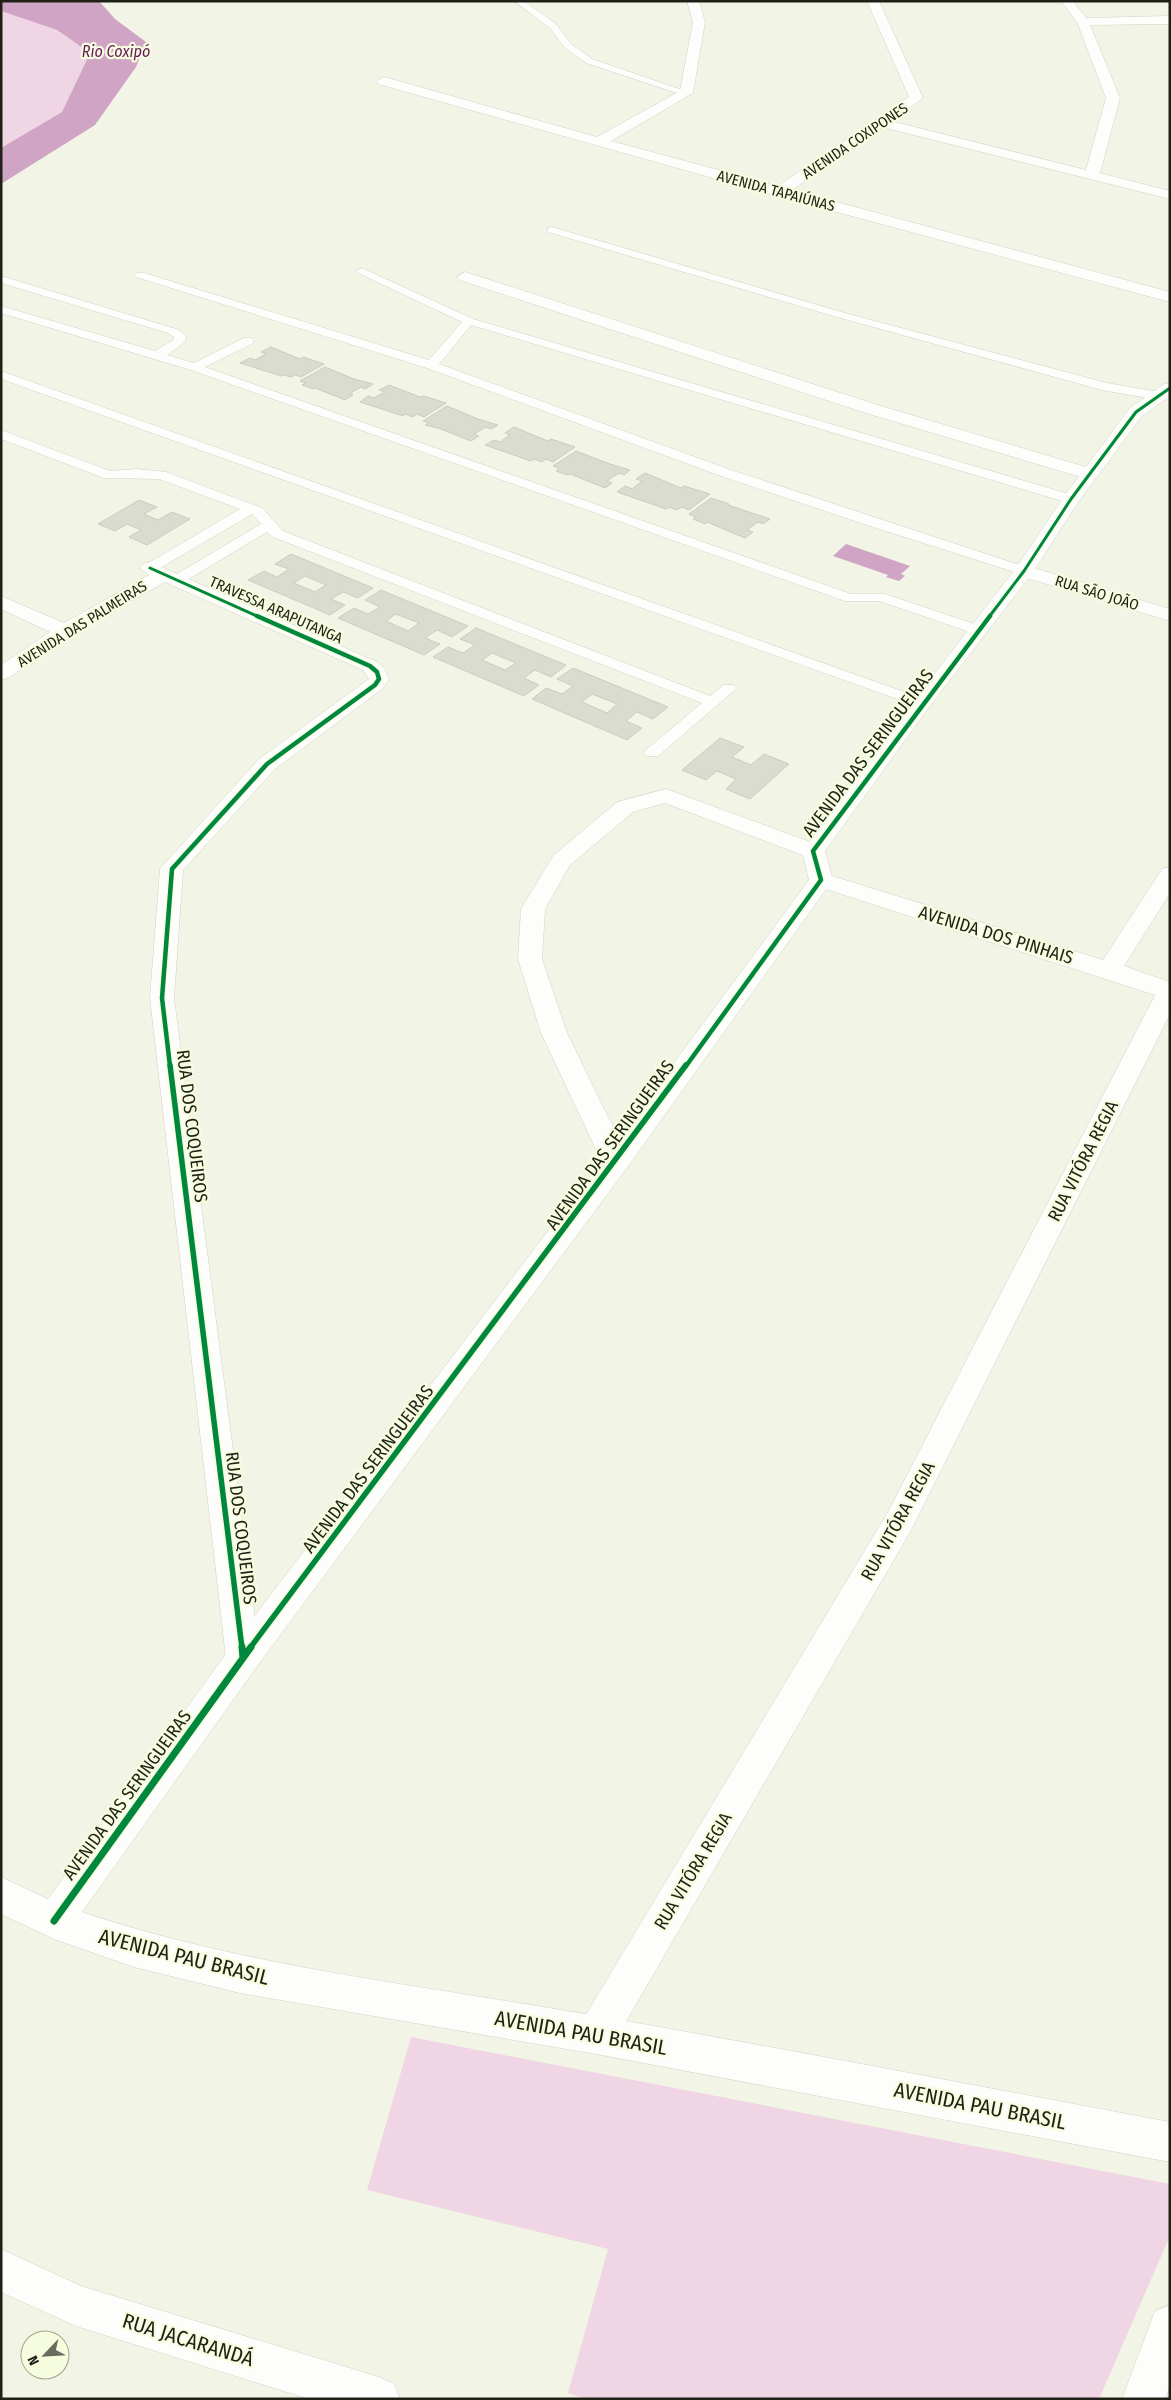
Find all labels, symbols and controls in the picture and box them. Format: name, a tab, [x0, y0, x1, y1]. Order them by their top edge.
water label: Rio Coxipó	[82, 42, 150, 61]
street label: AVENIDA COXIPONES	[799, 99, 911, 183]
street label: AVENIDA TAPAIÚNAS	[715, 167, 837, 215]
street label: RUA SÃO JOÃO	[1053, 572, 1141, 614]
street label: TRAVESSA ARAPUTANGA	[207, 573, 345, 647]
street label: AVENIDA DAS PALMEIRAS	[14, 577, 150, 671]
street label: AVENIDA DAS SERINGUEIRAS	[798, 665, 938, 841]
street label: AVENIDA DOS PINHAIS	[916, 901, 1076, 969]
street label: RUA DOS COQUEIROS	[172, 1048, 212, 1204]
street label: AVENIDA DAS SERINGUEIRAS	[541, 1056, 679, 1234]
street label: RUA VITÓRA REGIA	[1043, 1096, 1123, 1225]
street label: AVENIDA DAS SERINGUEIRAS	[298, 1381, 438, 1557]
street label: RUA DOS COQUEIROS	[221, 1450, 261, 1606]
street label: RUA VITÓRA REGIA	[856, 1457, 940, 1584]
street label: AVENIDA DAS SERINGUEIRAS	[58, 1706, 196, 1884]
street label: RUA VITÓRA REGIA	[649, 1808, 737, 1934]
street label: AVENIDA PAU BRASIL	[96, 1923, 272, 1991]
street label: AVENIDA PAU BRASIL	[493, 2005, 670, 2061]
street label: AVENIDA PAU BRASIL	[892, 2077, 1069, 2136]
street label: RUA JACARANDÁ	[119, 2308, 257, 2372]
north arrow	[20, 2330, 70, 2380]
text: N	[24, 2353, 43, 2368]

